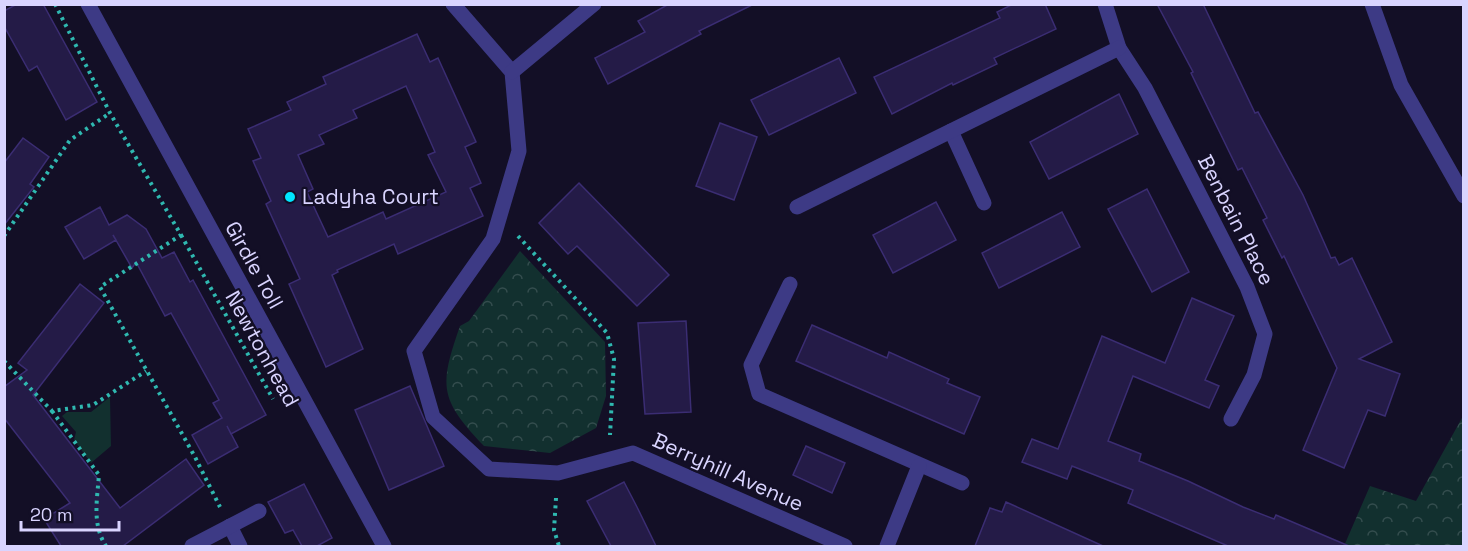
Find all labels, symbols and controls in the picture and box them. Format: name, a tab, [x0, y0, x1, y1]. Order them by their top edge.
street label: Benbain Place	[1192, 150, 1281, 289]
place label: Ladyha Court	[302, 183, 439, 210]
marker: Ladyha Court	[283, 190, 297, 204]
street label: Girdle Toll	[219, 216, 290, 313]
street label: Newtonhead	[219, 286, 305, 412]
street label: Berryhill Avenue	[648, 426, 808, 517]
scale bar	[21, 494, 118, 532]
text: 20 m	[30, 503, 73, 526]

